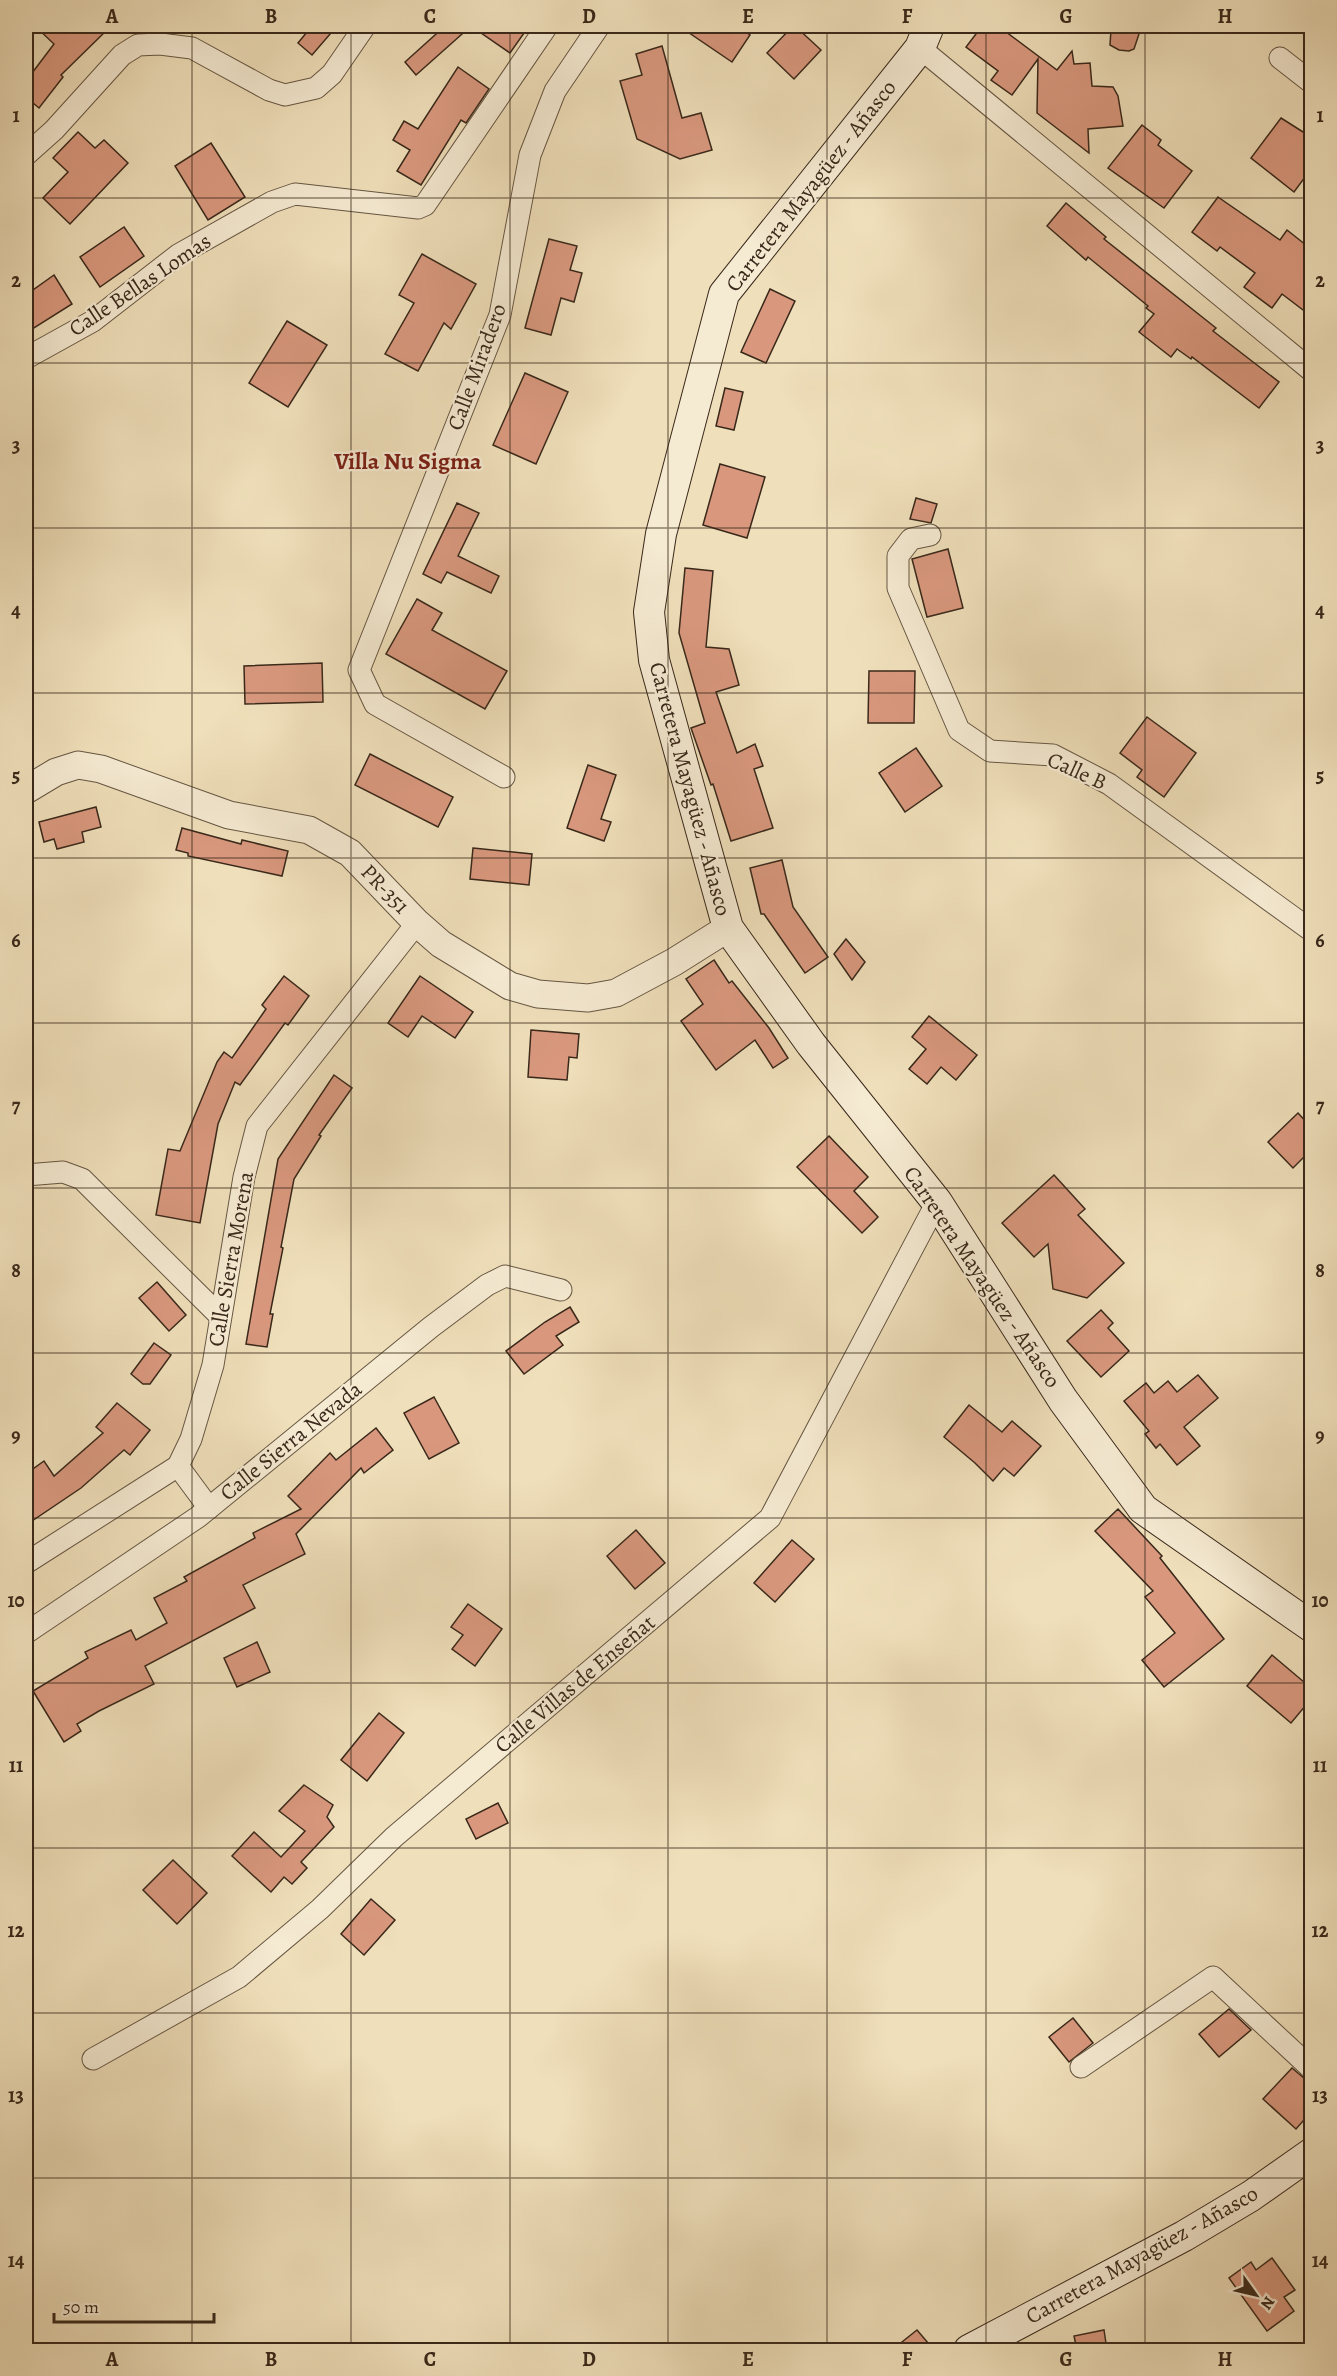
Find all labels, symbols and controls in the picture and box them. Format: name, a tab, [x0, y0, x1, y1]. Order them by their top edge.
text: A	[105, 3, 119, 30]
text: B	[265, 3, 277, 30]
text: C	[424, 3, 436, 30]
text: D	[582, 3, 596, 30]
text: E	[742, 3, 754, 30]
text: F	[902, 3, 913, 30]
text: G	[1059, 3, 1073, 30]
text: H	[1218, 3, 1233, 30]
street label: Carretera Mayagüez - Añasco	[719, 74, 903, 298]
text: 1	[12, 102, 20, 129]
text: 1	[1316, 102, 1324, 129]
street label: Calle Bellas Lomas	[63, 226, 217, 344]
text: 2	[11, 267, 21, 294]
text: 2	[1315, 267, 1325, 294]
street label: Calle Miradero	[440, 299, 514, 435]
text: 3	[12, 432, 20, 459]
text: 3	[1316, 432, 1324, 459]
district label: Villa Nu Sigma	[333, 445, 482, 477]
text: 4	[11, 597, 21, 624]
text: 4	[1315, 597, 1325, 624]
street label: Carretera Mayagüez - Añasco	[642, 659, 738, 919]
street label: Calle B	[1043, 745, 1111, 797]
text: 5	[12, 762, 20, 789]
text: 5	[1316, 762, 1324, 789]
street label: PR-351	[354, 858, 416, 920]
text: 6	[11, 927, 21, 954]
text: 6	[1315, 927, 1325, 954]
text: 7	[12, 1092, 21, 1119]
text: 7	[1316, 1092, 1325, 1119]
street label: Carretera Mayagüez - Añasco	[896, 1160, 1068, 1394]
street label: Calle Sierra Morena	[201, 1168, 261, 1349]
text: 8	[11, 1257, 21, 1284]
text: 8	[1315, 1257, 1325, 1284]
street label: Calle Sierra Nevada	[214, 1374, 369, 1508]
text: 9	[11, 1422, 21, 1449]
text: 9	[1315, 1422, 1325, 1449]
text: 10	[7, 1587, 25, 1614]
text: 10	[1311, 1587, 1329, 1614]
street label: Calle Villas de Enseñat	[488, 1608, 662, 1760]
text: 11	[9, 1752, 23, 1779]
text: 11	[1313, 1752, 1327, 1779]
text: 12	[8, 1917, 25, 1944]
text: 12	[1312, 1917, 1329, 1944]
text: 13	[8, 2082, 24, 2109]
text: 13	[1312, 2082, 1328, 2109]
street label: Carretera Mayagüez - Añasco	[1020, 2179, 1264, 2331]
text: 14	[8, 2247, 25, 2274]
text: 14	[1312, 2247, 1329, 2274]
north arrow	[1226, 2265, 1286, 2325]
scale bar	[54, 2286, 214, 2324]
text: N	[1255, 2292, 1280, 2314]
text: 50 m	[63, 2295, 99, 2319]
text: A	[105, 2346, 119, 2373]
text: B	[265, 2346, 277, 2373]
text: C	[424, 2346, 436, 2373]
text: D	[582, 2346, 596, 2373]
text: E	[742, 2346, 754, 2373]
text: F	[902, 2346, 913, 2373]
text: G	[1059, 2346, 1073, 2373]
text: H	[1218, 2346, 1233, 2373]

